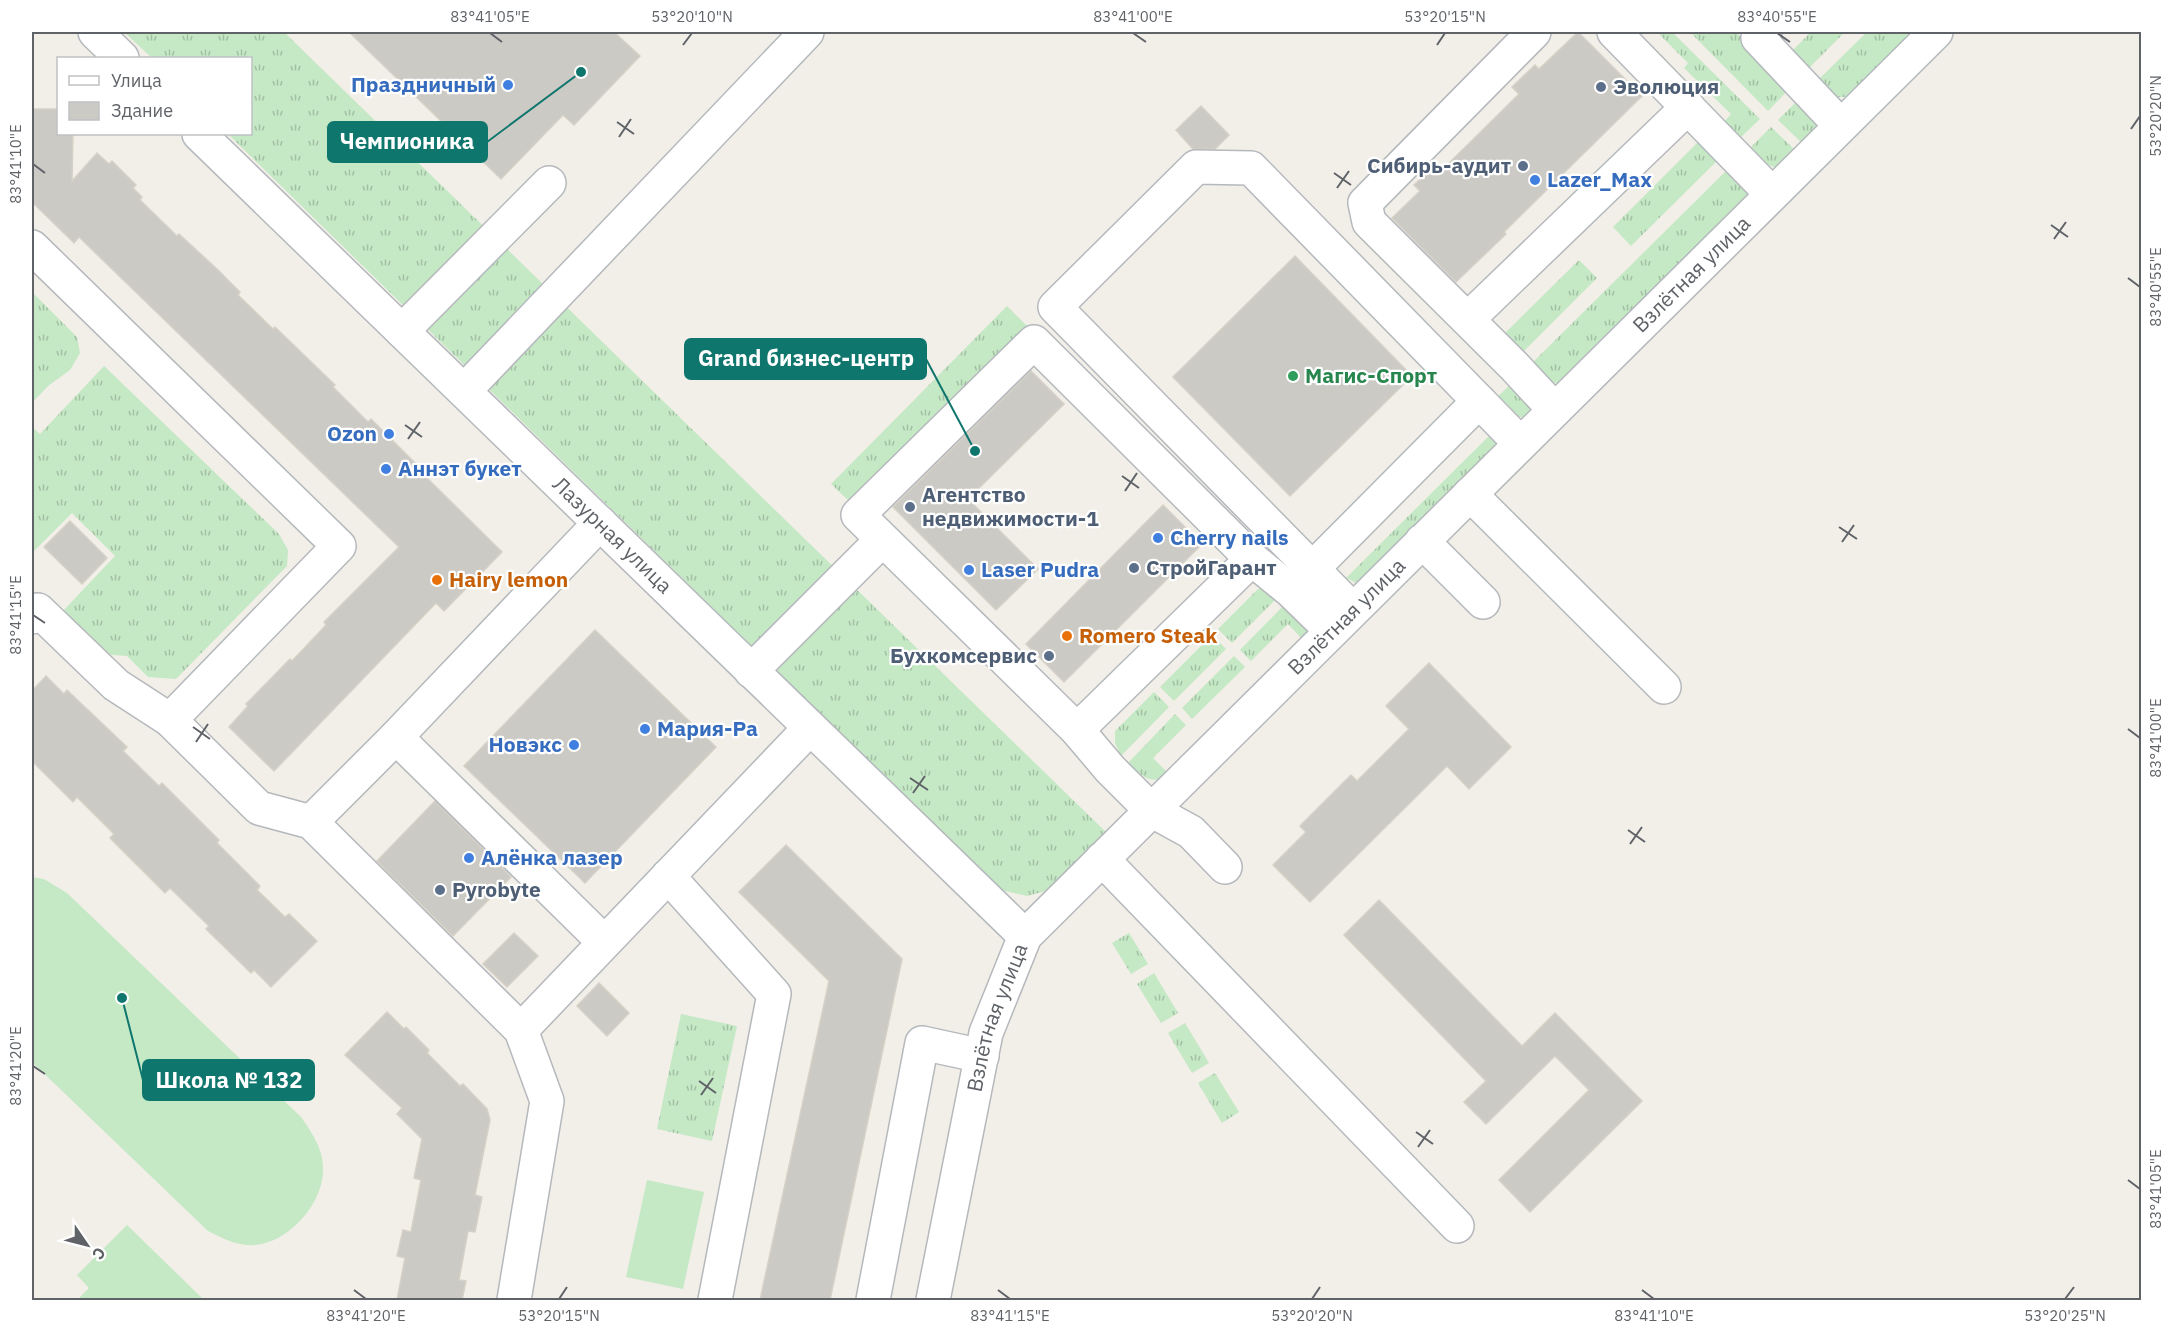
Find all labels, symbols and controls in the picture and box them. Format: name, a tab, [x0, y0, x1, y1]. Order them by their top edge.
text: 83°41'05"E	[450, 7, 530, 26]
text: 53°20'10"N	[651, 7, 733, 26]
text: 83°41'00"E	[1093, 7, 1173, 26]
text: 53°20'15"N	[1404, 7, 1486, 26]
text: 83°40'55"E	[1737, 7, 1817, 26]
legend	[57, 57, 252, 135]
text: Улица	[111, 69, 162, 92]
place label: Праздничный	[351, 70, 496, 98]
place label: Эволюция	[1613, 72, 1719, 100]
text: 53°20'20"N	[2146, 75, 2165, 157]
marker: Праздничный	[501, 78, 515, 92]
marker: Эволюция	[1594, 80, 1608, 94]
text: Здание	[111, 99, 173, 122]
callout: Чемпионика	[328, 122, 487, 162]
text: 83°41'10"E	[6, 124, 25, 204]
text: Чемпионика	[340, 126, 474, 155]
place label: Сибирь-аудит	[1367, 151, 1511, 179]
marker: Сибирь-аудит	[1516, 159, 1530, 173]
place label: Lazer_Max	[1547, 165, 1652, 193]
marker: Lazer_Max	[1528, 173, 1542, 187]
street label: Взлётная улица	[1626, 209, 1756, 338]
text: 83°40'55"E	[2146, 247, 2165, 327]
callout: Grand бизнес-центр	[685, 339, 926, 379]
text: Grand бизнес-центр	[698, 343, 914, 372]
place label: Магис-Спорт	[1305, 361, 1437, 389]
marker: Магис-Спорт	[1286, 369, 1300, 383]
place label: Ozon	[327, 419, 377, 447]
marker: Ozon	[382, 427, 396, 441]
place label: Аннэт букет	[398, 454, 522, 482]
marker: Аннэт букет	[379, 462, 393, 476]
street label: Лазурная улица	[547, 470, 679, 599]
place label: Агентство недвижимости-1	[922, 480, 1099, 532]
marker: Агентство недвижимости-1	[903, 500, 917, 514]
place label: Cherry nails	[1170, 523, 1289, 551]
marker: Cherry nails	[1151, 531, 1165, 545]
street label: Взлётная улица	[1281, 551, 1411, 681]
place label: СтройГарант	[1146, 553, 1277, 581]
place label: Laser Pudra	[981, 555, 1099, 583]
marker: СтройГарант	[1127, 561, 1141, 575]
marker: Laser Pudra	[962, 563, 976, 577]
place label: Hairy lemon	[449, 565, 568, 593]
marker: Hairy lemon	[430, 573, 444, 587]
text: 83°41'15"E	[6, 575, 25, 655]
place label: Romero Steak	[1079, 621, 1218, 649]
marker: Romero Steak	[1060, 629, 1074, 643]
place label: Бухкомсервис	[890, 641, 1037, 669]
marker: Бухкомсервис	[1042, 649, 1056, 663]
text: 83°41'00"E	[2146, 698, 2165, 778]
place label: Мария-Ра	[657, 714, 758, 742]
marker: Мария-Ра	[638, 722, 652, 736]
place label: Новэкс	[489, 730, 562, 758]
marker: Новэкс	[567, 738, 581, 752]
place label: Алёнка лазер	[481, 843, 623, 871]
marker: Алёнка лазер	[462, 851, 476, 865]
place label: Pyrobyte	[452, 875, 541, 903]
marker: Pyrobyte	[433, 883, 447, 897]
street label: Взлётная улица	[960, 939, 1034, 1094]
text: 83°41'20"E	[6, 1026, 25, 1106]
callout: Школа № 132	[143, 1060, 314, 1100]
text: Школа № 132	[156, 1065, 302, 1094]
text: 83°41'05"E	[2146, 1149, 2165, 1229]
north arrow	[57, 1215, 117, 1275]
text: С	[88, 1244, 110, 1264]
text: 83°41'20"E	[326, 1306, 406, 1325]
text: 53°20'15"N	[518, 1306, 600, 1325]
text: 83°41'15"E	[970, 1306, 1050, 1325]
text: 53°20'20"N	[1271, 1306, 1353, 1325]
text: 83°41'10"E	[1614, 1306, 1694, 1325]
text: 53°20'25"N	[2024, 1306, 2106, 1325]

